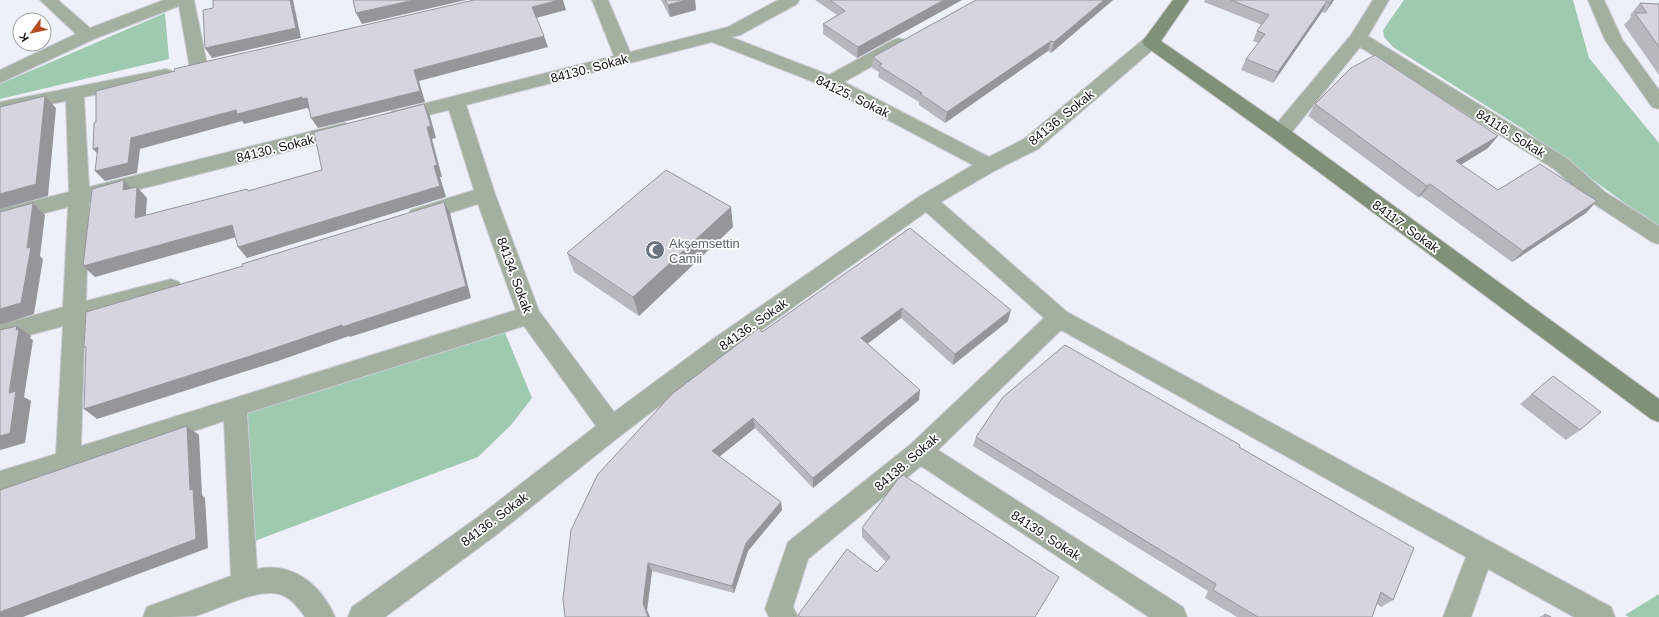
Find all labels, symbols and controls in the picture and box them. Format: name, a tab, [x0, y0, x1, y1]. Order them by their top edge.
north arrow	[12, 12, 52, 52]
text: K	[16, 31, 31, 44]
street label: 84130. Sokak	[549, 51, 630, 86]
street label: 84125. Sokak	[814, 72, 892, 121]
street label: 84136. Sokak	[1026, 86, 1097, 148]
street label: 84116. Sokak	[1473, 106, 1548, 161]
street label: 84130. Sokak	[235, 131, 316, 165]
street label: 84117. Sokak	[1370, 197, 1442, 256]
street label: 84134. Sokak	[494, 235, 535, 316]
place label: Akşemsettin Camii	[669, 236, 740, 266]
mosque icon: Akşemsettin Camii	[644, 239, 666, 261]
street label: 84136. Sokak	[716, 295, 791, 353]
street label: 84138. Sokak	[871, 430, 942, 494]
street label: 84136. Sokak	[458, 489, 531, 549]
street label: 84139. Sokak	[1008, 507, 1084, 564]

